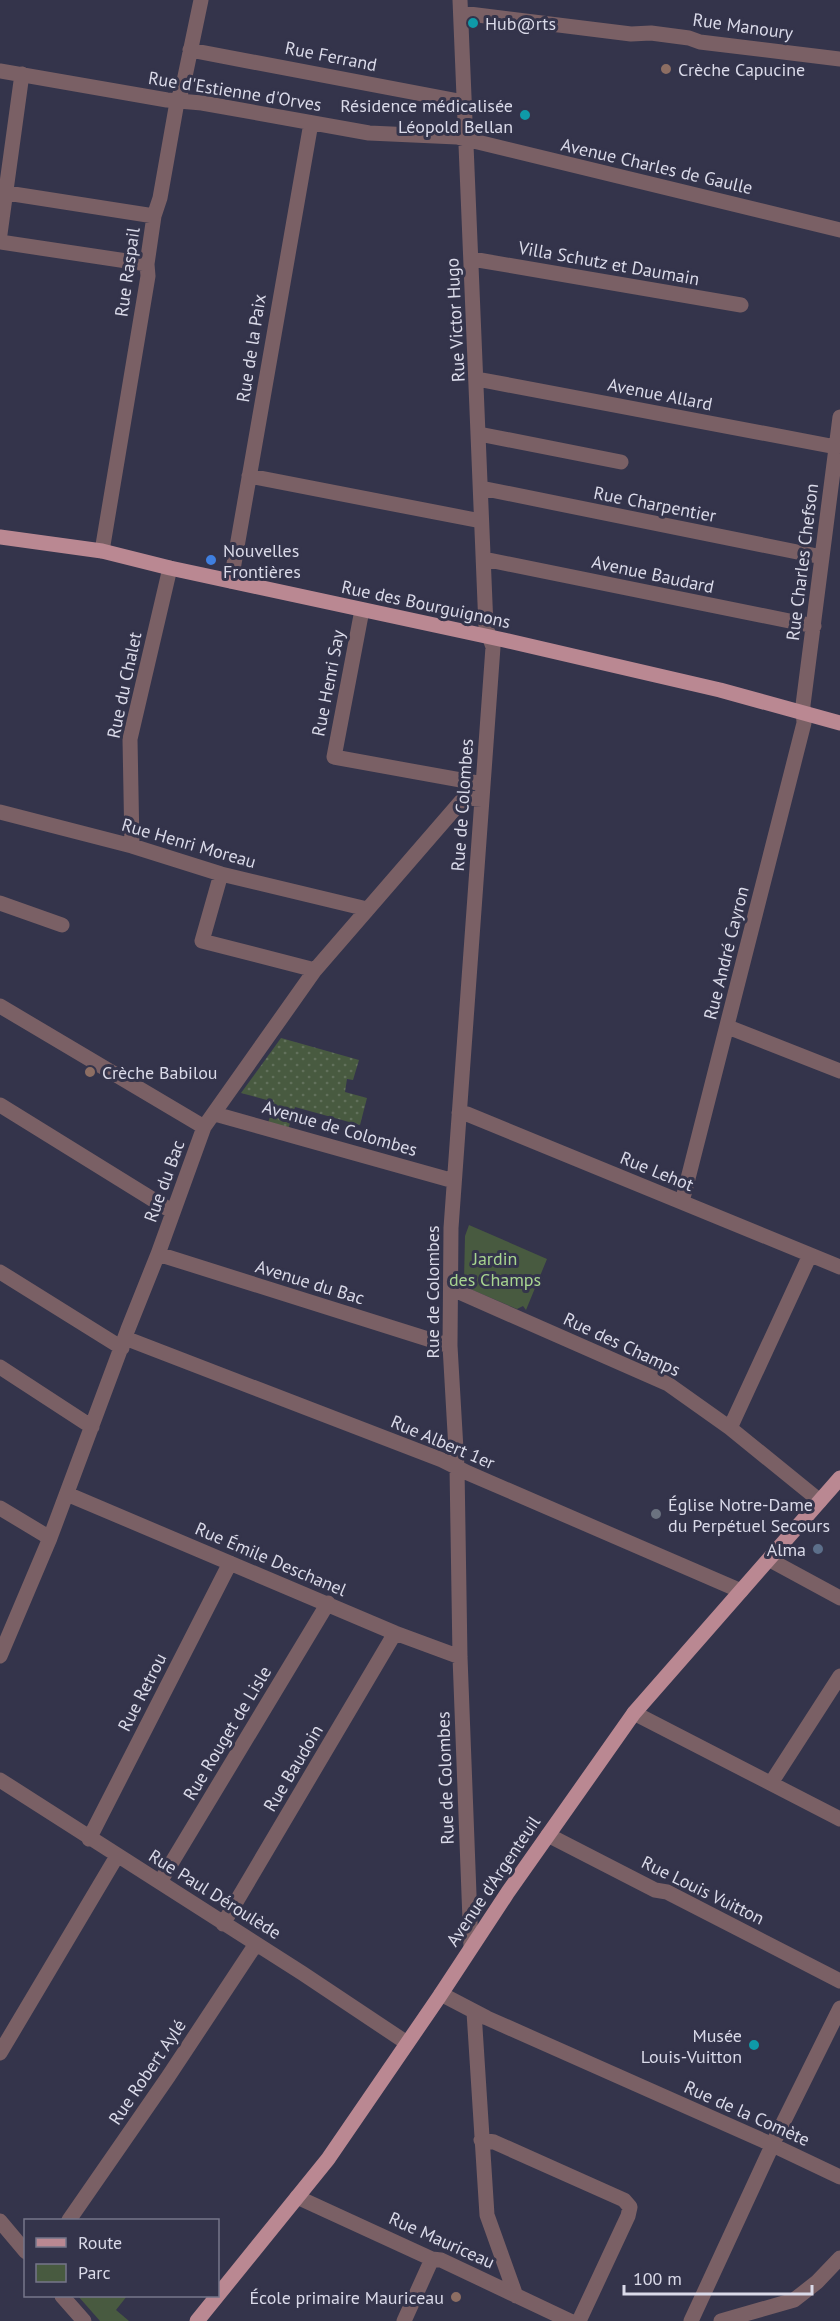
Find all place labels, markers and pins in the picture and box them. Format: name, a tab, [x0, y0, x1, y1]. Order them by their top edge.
place label: Hub@rts	[485, 12, 556, 35]
marker: Hub@rts	[466, 16, 480, 30]
place label: Crèche Capucine	[678, 58, 805, 81]
marker: Crèche Capucine	[659, 62, 673, 76]
place label: Résidence médicalisée Léopold Bellan	[340, 94, 513, 138]
marker: Résidence médicalisée Léopold Bellan	[518, 108, 532, 122]
place label: Nouvelles Frontières	[223, 539, 301, 583]
marker: Nouvelles Frontières	[204, 553, 218, 567]
place label: Crèche Babilou	[102, 1061, 218, 1084]
marker: Crèche Babilou	[83, 1065, 97, 1079]
place label: Église Notre-Dame du Perpétuel Secours	[668, 1493, 830, 1537]
marker: Église Notre-Dame du Perpétuel Secours	[649, 1507, 663, 1521]
place label: Alma	[767, 1538, 806, 1561]
marker: Alma	[811, 1542, 825, 1556]
place label: Musée Louis-Vuitton	[641, 2024, 742, 2068]
marker: Musée Louis-Vuitton	[747, 2038, 761, 2052]
place label: École primaire Mauriceau	[249, 2286, 444, 2309]
marker: École primaire Mauriceau	[449, 2290, 463, 2304]

